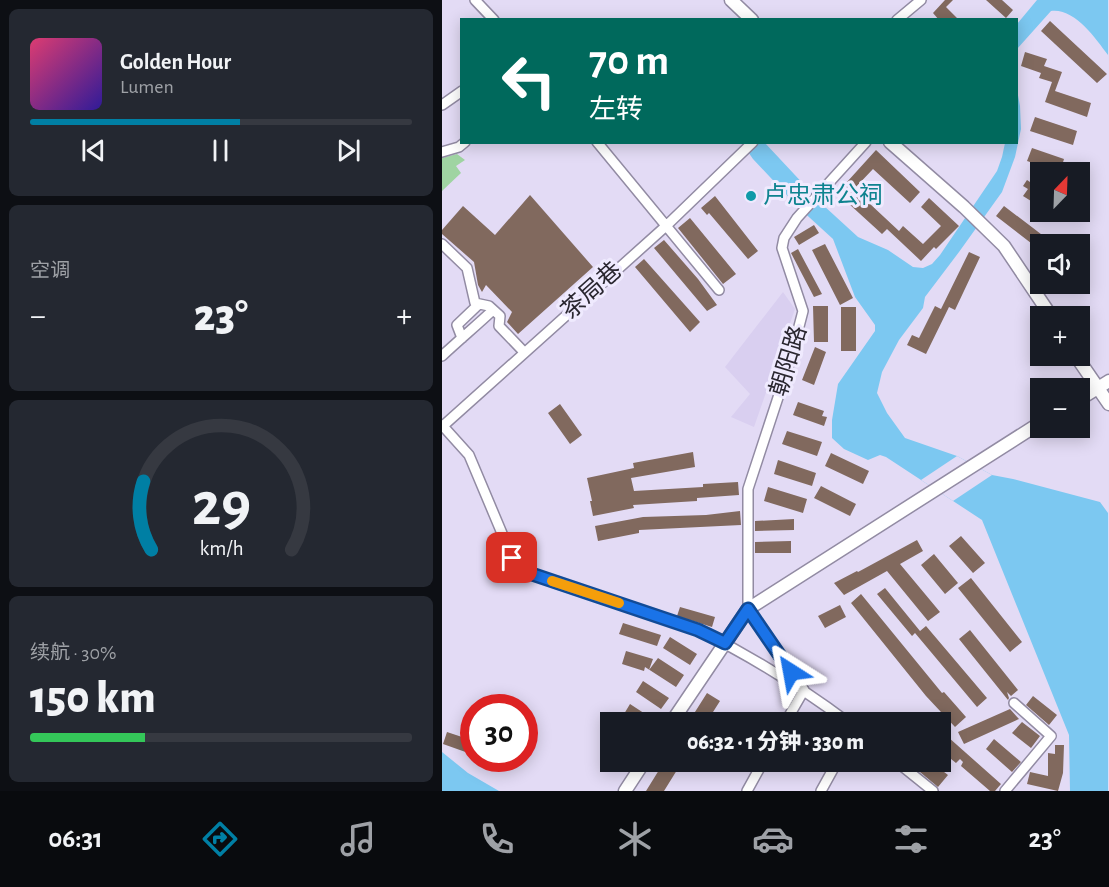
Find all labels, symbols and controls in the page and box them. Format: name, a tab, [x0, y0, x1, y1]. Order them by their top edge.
text: 70 m	[589, 40, 669, 82]
icon: left	[490, 42, 568, 120]
text: Golden Hour	[120, 51, 231, 73]
text: Lumen	[120, 77, 174, 97]
text: 左转	[589, 96, 643, 123]
icon: previous	[77, 134, 110, 167]
icon: pause	[204, 134, 237, 167]
icon: next	[332, 134, 365, 167]
north arrow	[1030, 162, 1090, 222]
map controls	[1030, 162, 1090, 438]
place label: 卢忠肃公祠	[763, 182, 883, 208]
marker: 卢忠肃公祠	[744, 189, 758, 203]
button: sound	[1030, 234, 1090, 294]
street label: 茶局巷	[556, 257, 627, 324]
text: 空调	[30, 261, 70, 281]
text: 23°	[194, 294, 248, 339]
text: −	[30, 300, 46, 333]
text: +	[396, 300, 412, 333]
button: +	[1030, 306, 1090, 366]
street label: 朝阳路	[765, 322, 811, 399]
button: −	[1030, 378, 1090, 438]
text: 29	[191, 474, 251, 536]
pin	[486, 532, 537, 583]
text: km/h	[199, 539, 243, 560]
icon: arrive	[495, 541, 528, 574]
position arrow	[759, 640, 823, 704]
text: 续航 · 30%	[30, 643, 116, 663]
text: 150 km	[30, 676, 156, 721]
speed limit sign: 30	[460, 694, 538, 772]
text: 06:32 · 1 分钟 · 330 m	[687, 731, 864, 753]
icon: directions	[199, 818, 241, 860]
icon: music	[337, 818, 379, 860]
icon: phone	[476, 818, 518, 860]
icon: climate	[614, 818, 656, 860]
icon: car	[752, 818, 794, 860]
icon: filters	[890, 818, 932, 860]
text: 06:31	[48, 825, 103, 852]
text: 23°	[1029, 825, 1061, 852]

